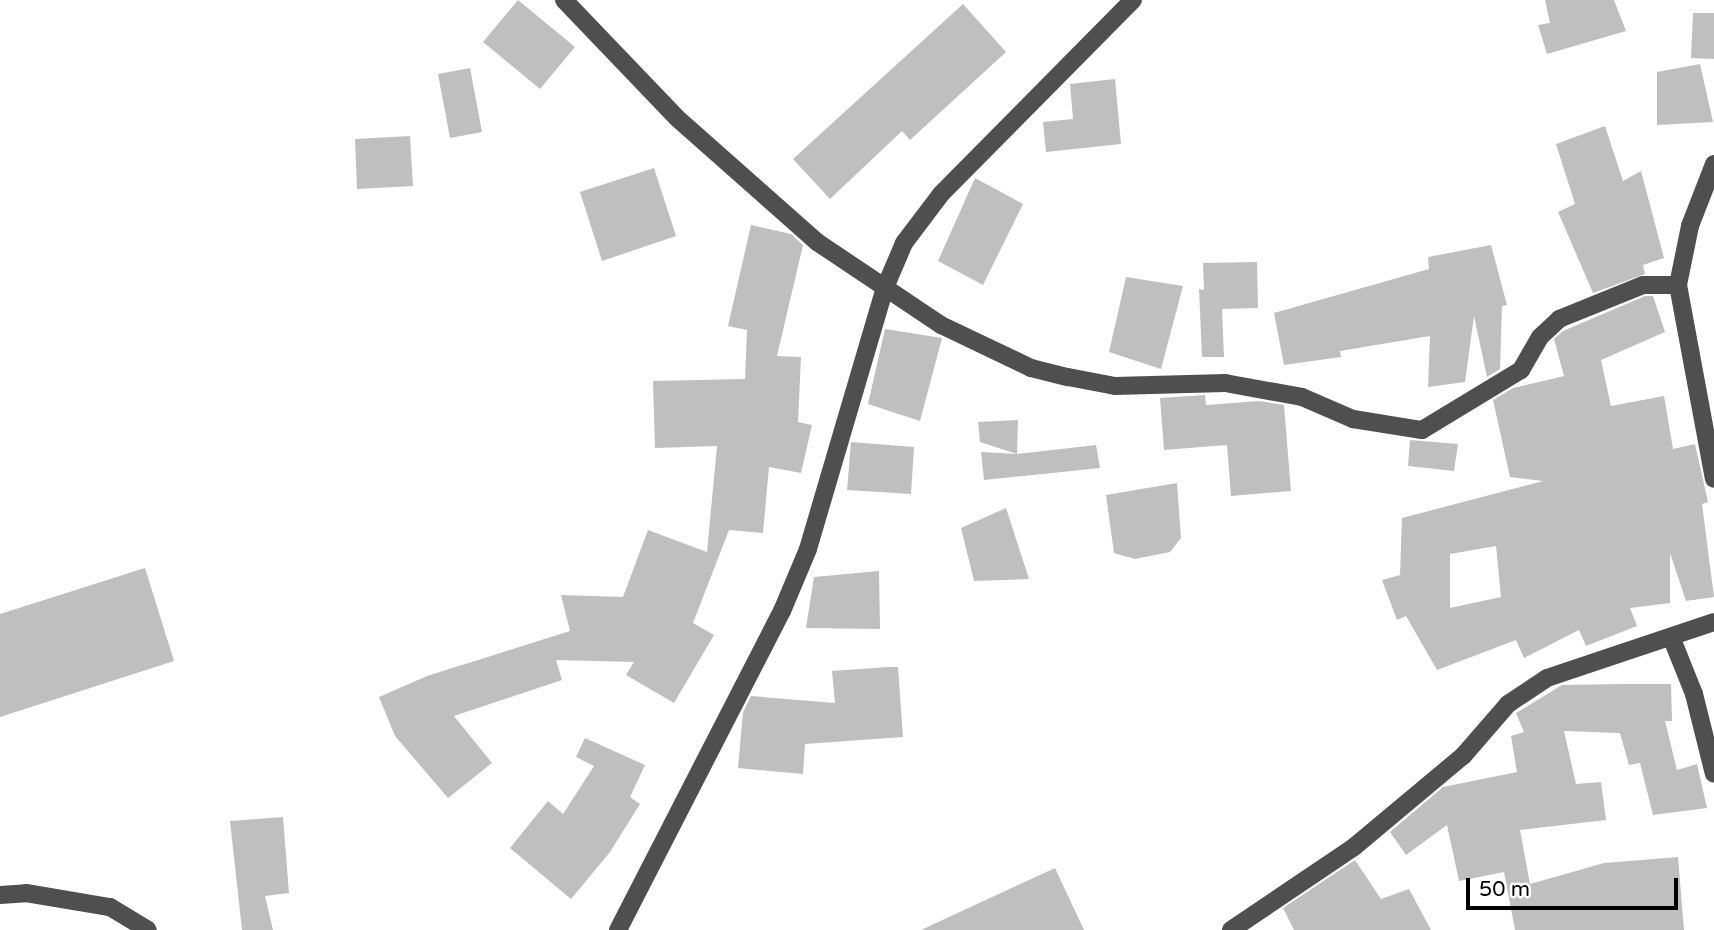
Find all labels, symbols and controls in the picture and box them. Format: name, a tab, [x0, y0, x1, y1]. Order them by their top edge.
scale bar	[1469, 864, 1681, 908]
text: 50 m	[1479, 877, 1530, 902]

